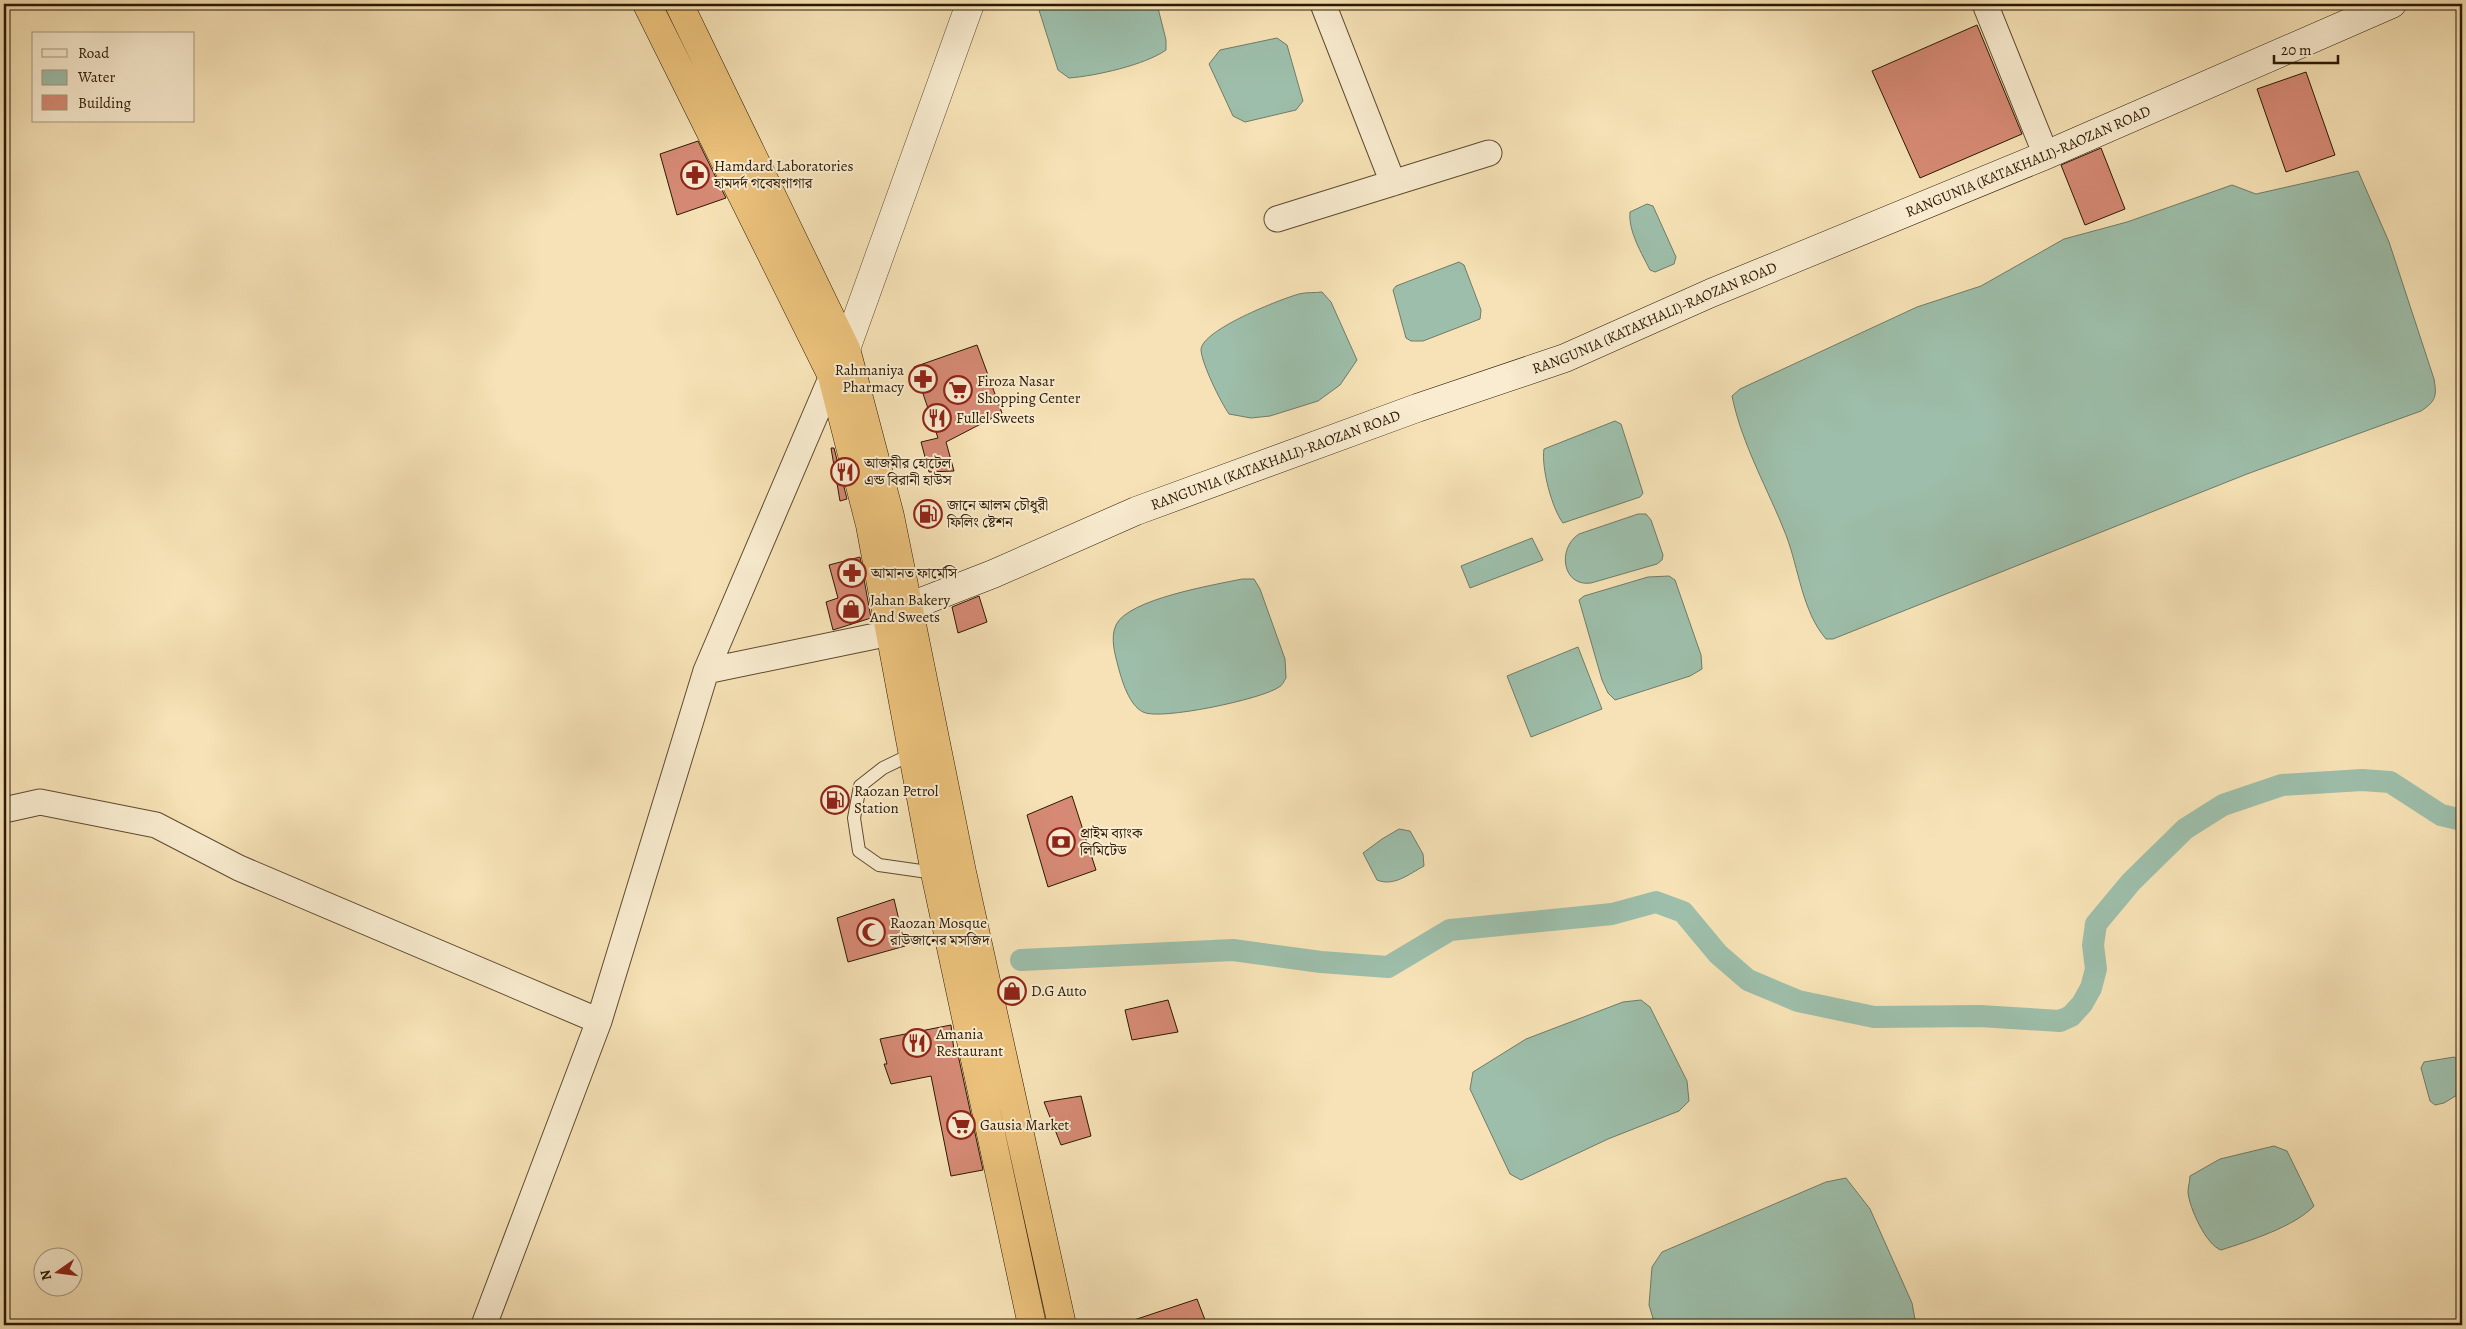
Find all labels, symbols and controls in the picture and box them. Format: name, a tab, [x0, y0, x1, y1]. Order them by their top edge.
legend	[32, 32, 195, 122]
scale bar	[2274, 32, 2337, 64]
text: 20 m	[2281, 40, 2312, 60]
text: Road	[78, 43, 110, 63]
text: Water	[77, 67, 115, 87]
text: Building	[78, 93, 131, 113]
street label: RANGUNIA (KATAKHALI)-RAOZAN ROAD	[1902, 101, 2154, 222]
place label: Hamdard Laboratories হামদর্দ গবেষণাগার	[713, 156, 854, 193]
pharmacy icon: Hamdard Laboratories হামদর্দ গবেষণাগার	[680, 160, 710, 190]
street label: RANGUNIA (KATAKHALI)-RAOZAN ROAD	[1529, 257, 1780, 378]
place label: Rahmaniya Pharmacy	[835, 360, 904, 397]
pharmacy icon: Rahmaniya Pharmacy	[908, 364, 938, 394]
place label: Firoza Nasar Shopping Center	[977, 371, 1081, 408]
supermarket icon: Firoza Nasar Shopping Center	[943, 375, 973, 405]
restaurant icon: Fullel Sweets	[922, 403, 952, 433]
street label: RANGUNIA (KATAKHALI)-RAOZAN ROAD	[1148, 405, 1403, 515]
place label: Fullel Sweets	[956, 408, 1035, 428]
place label: আজমীর হোটেল এন্ড বিরানী হাউস	[863, 453, 952, 490]
restaurant icon: আজমীর হোটেল এন্ড বিরানী হাউস	[830, 457, 860, 487]
place label: জানে আলম চৌধুরী ফিলিং ষ্টেশন	[946, 495, 1048, 532]
fuel station icon: জানে আলম চৌধুরী ফিলিং ষ্টেশন	[913, 499, 943, 529]
pharmacy icon: আমানত ফার্মেসি	[837, 558, 867, 588]
place label: আমানত ফার্মেসি	[870, 563, 958, 583]
place label: Jahan Bakery And Sweets	[869, 590, 950, 627]
shop icon: Jahan Bakery And Sweets	[836, 594, 866, 624]
place label: Raozan Petrol Station	[854, 781, 939, 818]
fuel station icon: Raozan Petrol Station	[820, 785, 850, 815]
place label: প্রাইম ব্যাংক লিমিটেড	[1079, 823, 1143, 860]
bank icon: প্রাইম ব্যাংক লিমিটেড	[1046, 827, 1076, 857]
place label: Raozan Mosque রাউজানের মসজিদ	[889, 913, 991, 950]
mosque icon: Raozan Mosque রাউজানের মসজিদ	[856, 917, 886, 947]
shop icon: D.G Auto	[997, 976, 1027, 1006]
place label: D.G Auto	[1031, 981, 1087, 1001]
place label: Amania Restaurant	[935, 1024, 1003, 1061]
restaurant icon: Amania Restaurant	[902, 1028, 932, 1058]
supermarket icon: Gausia Market	[946, 1110, 976, 1140]
place label: Gausia Market	[980, 1115, 1069, 1135]
north arrow	[32, 1246, 82, 1296]
text: N	[35, 1268, 56, 1282]

